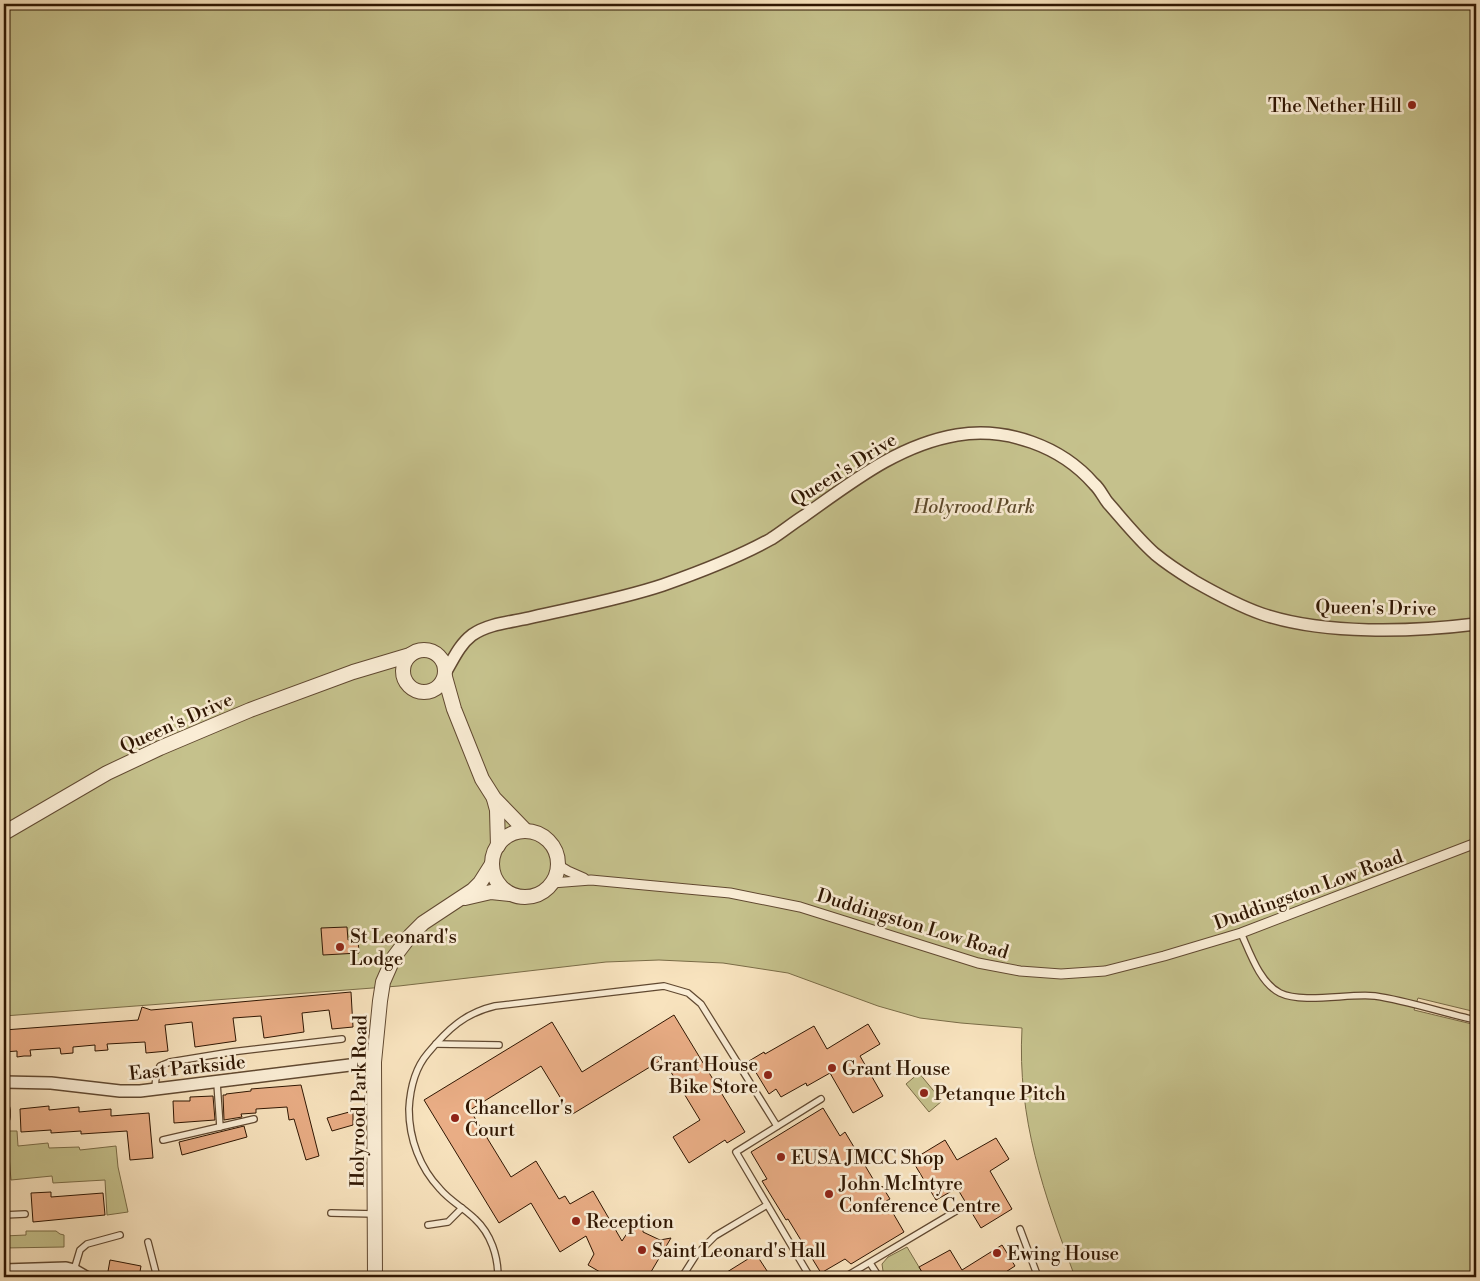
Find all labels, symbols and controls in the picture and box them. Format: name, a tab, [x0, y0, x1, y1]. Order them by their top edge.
place label: The Nether Hill	[1268, 94, 1402, 118]
marker: The Nether Hill	[1406, 99, 1418, 111]
street label: Queen's Drive	[786, 428, 901, 512]
park label: Holyrood Park	[912, 495, 1035, 519]
street label: Queen's Drive	[1315, 595, 1437, 621]
street label: Queen's Drive	[116, 687, 237, 758]
street label: Duddingston Low Road	[1211, 844, 1406, 935]
street label: Duddingston Low Road	[814, 883, 1012, 965]
place label: St Leonard's Lodge	[350, 925, 457, 971]
marker: St Leonard's Lodge	[334, 941, 346, 953]
street label: Holyrood Park Road	[345, 1014, 373, 1187]
street label: East Parkside	[128, 1050, 247, 1086]
place label: Grant House Bike Store	[650, 1053, 758, 1099]
place label: Grant House	[842, 1057, 950, 1081]
marker: Grant House	[826, 1062, 838, 1074]
marker: Grant House Bike Store	[762, 1069, 774, 1081]
place label: Petanque Pitch	[934, 1082, 1066, 1106]
marker: Petanque Pitch	[918, 1087, 930, 1099]
place label: Chancellor's Court	[465, 1096, 572, 1142]
marker: Chancellor's Court	[449, 1112, 461, 1124]
place label: EUSA JMCC Shop	[791, 1146, 944, 1170]
marker: EUSA JMCC Shop	[775, 1151, 787, 1163]
place label: John McIntyre Conference Centre	[838, 1172, 1001, 1218]
marker: John McIntyre Conference Centre	[823, 1188, 835, 1200]
place label: Reception	[586, 1210, 674, 1234]
marker: Reception	[570, 1215, 582, 1227]
place label: Saint Leonard's Hall	[652, 1239, 826, 1263]
place label: Ewing House	[1007, 1242, 1119, 1266]
marker: Saint Leonard's Hall	[636, 1244, 648, 1256]
marker: Ewing House	[991, 1247, 1003, 1259]

